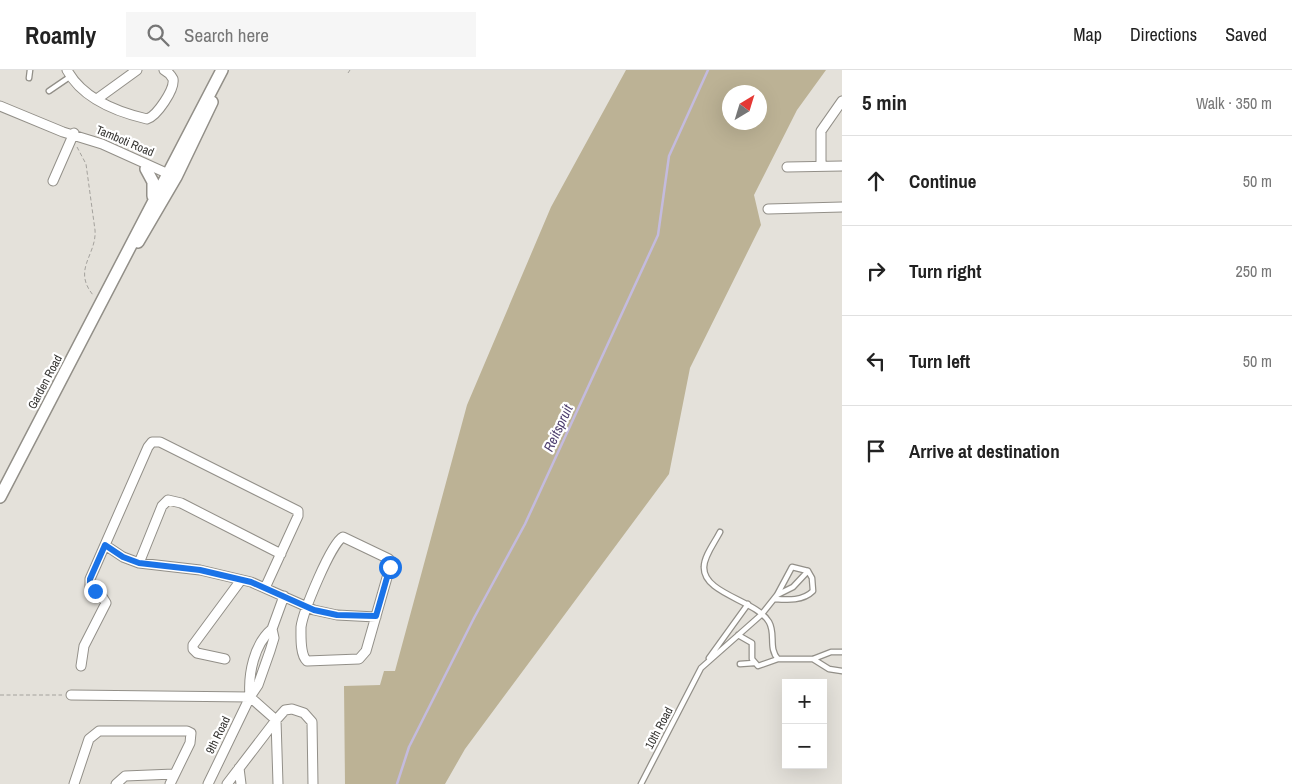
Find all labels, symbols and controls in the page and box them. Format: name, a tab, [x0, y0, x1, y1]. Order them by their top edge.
search box	[126, 12, 476, 57]
text: Roamly	[25, 19, 96, 51]
icon: search	[144, 21, 172, 49]
text: Search here	[184, 22, 269, 48]
text: Map	[1073, 22, 1102, 47]
text: Directions	[1130, 22, 1197, 47]
text: Saved	[1225, 22, 1267, 47]
north arrow	[722, 85, 767, 130]
text: 5 min	[862, 88, 907, 117]
text: Walk · 350 m	[1196, 92, 1272, 114]
street label: Tamboti Road	[94, 122, 156, 160]
icon: ahead	[862, 167, 890, 195]
text: Continue	[909, 168, 977, 194]
text: 50 m	[1243, 170, 1272, 192]
icon: right	[862, 257, 890, 285]
text: Turn right	[909, 258, 981, 284]
text: 250 m	[1236, 260, 1272, 282]
icon: left	[862, 347, 890, 375]
text: Turn left	[909, 348, 970, 374]
text: 50 m	[1243, 350, 1272, 372]
street label: Garden Road	[24, 352, 66, 412]
water label: Reitspruit	[539, 401, 577, 454]
icon: arrive	[862, 437, 890, 465]
text: Arrive at destination	[909, 438, 1060, 464]
route start	[379, 556, 402, 579]
route end	[84, 580, 107, 603]
map controls	[782, 679, 827, 769]
button: +	[782, 679, 827, 724]
street label: 10th Road	[641, 704, 677, 752]
street label: 9th Road	[202, 714, 234, 756]
button: −	[782, 724, 827, 769]

